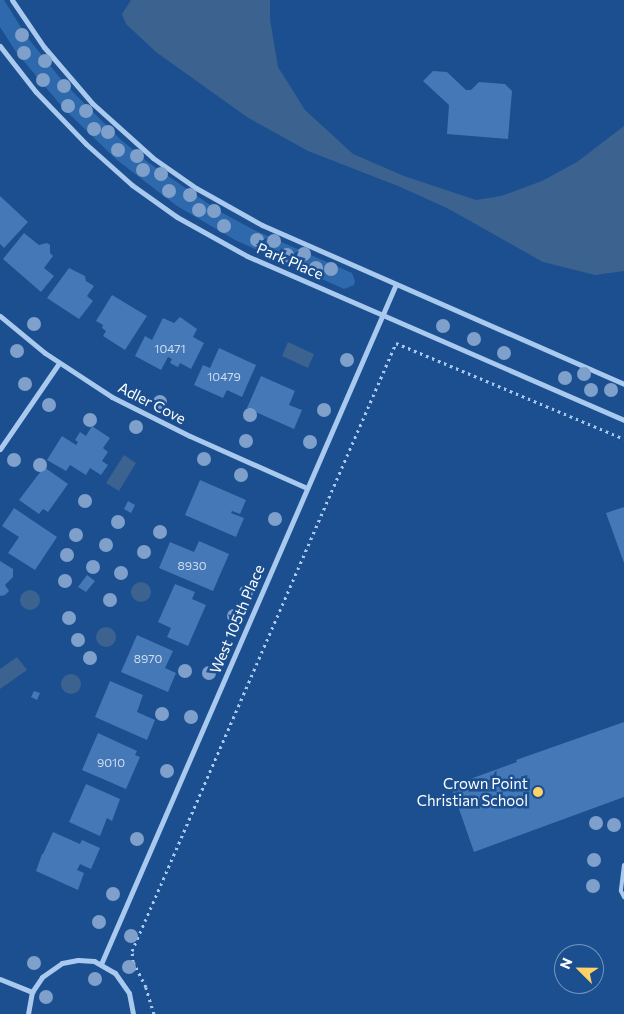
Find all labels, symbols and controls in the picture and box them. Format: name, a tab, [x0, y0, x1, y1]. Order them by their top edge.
street label: Park Place	[254, 239, 326, 283]
house number: 10471	[154, 342, 186, 356]
house number: 10479	[207, 370, 241, 384]
street label: Adler Cove	[115, 378, 189, 428]
house number: 8930	[177, 559, 207, 573]
street label: West 105th Place	[206, 562, 268, 676]
house number: 8970	[134, 652, 162, 666]
house number: 9010	[97, 756, 125, 770]
place label: Crown Point Christian School	[417, 774, 528, 809]
marker: Crown Point Christian School	[532, 786, 544, 798]
north arrow	[554, 944, 604, 994]
text: N	[556, 955, 576, 971]

